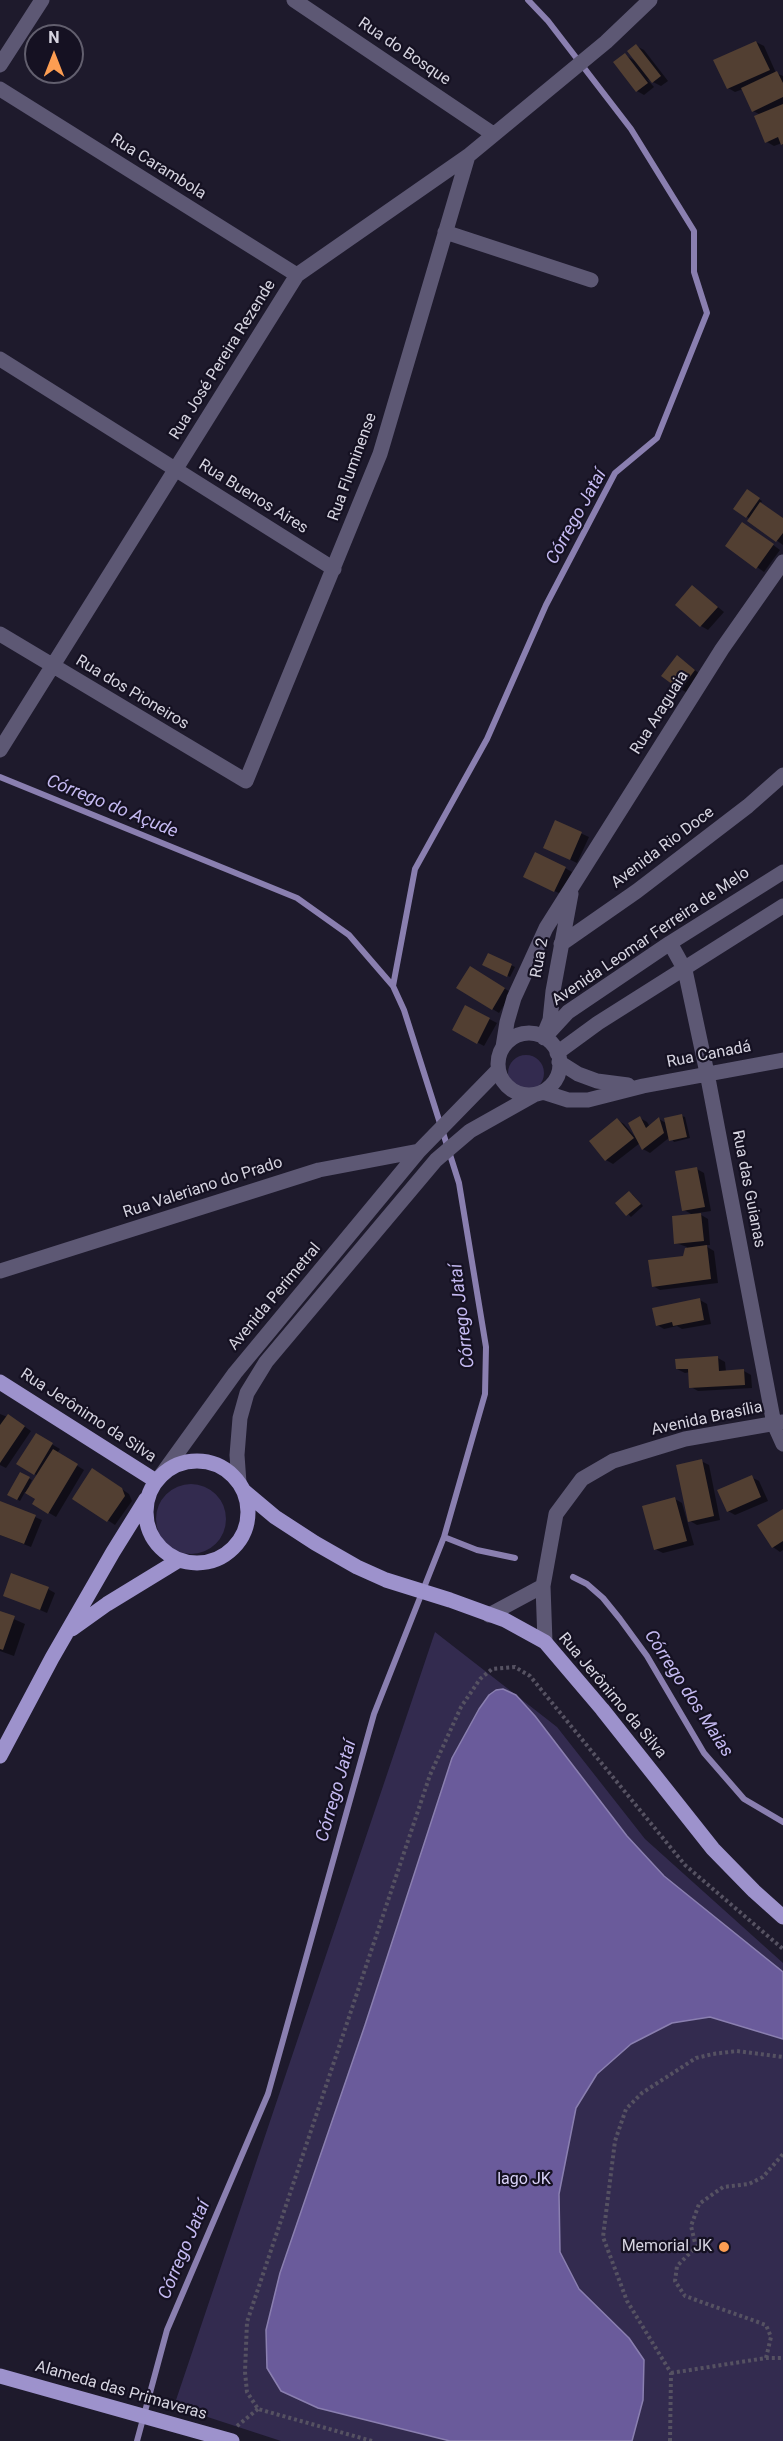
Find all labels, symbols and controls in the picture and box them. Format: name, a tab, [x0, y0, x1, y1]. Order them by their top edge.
street label: Rua do Bosque	[354, 14, 454, 90]
north arrow	[24, 24, 84, 84]
text: N	[48, 28, 60, 47]
street label: Rua Carambola	[107, 130, 209, 204]
street label: Rua José Pereira Rezende	[166, 277, 280, 443]
street label: Rua Fluminense	[325, 410, 381, 524]
street label: Rua Buenos Aires	[195, 456, 311, 538]
water label: Córrego Jataí	[542, 466, 612, 568]
street label: Rua dos Pioneiros	[72, 652, 192, 734]
street label: Rua Araguaia	[627, 668, 693, 758]
water label: Córrego do Açude	[43, 771, 181, 843]
street label: Avenida Rio Doce	[608, 803, 718, 893]
street label: Avenida Leomar Ferreira de Melo	[549, 864, 753, 1010]
street label: Rua 2	[527, 936, 553, 980]
street label: Rua Canadá	[665, 1037, 753, 1073]
street label: Rua das Guianas	[727, 1129, 769, 1249]
street label: Rua Valeriano do Prado	[121, 1153, 285, 1223]
street label: Avenida Perimetral	[225, 1240, 325, 1354]
water label: Córrego Jataí	[446, 1263, 480, 1369]
street label: Rua Jerônimo da Silva	[16, 1365, 160, 1467]
street label: Avenida Brasília	[650, 1398, 764, 1440]
water label: Córrego dos Maias	[639, 1626, 737, 1762]
street label: Rua Jerônimo da Silva	[554, 1629, 670, 1763]
water label: Córrego Jataí	[312, 1738, 362, 1844]
park label: lago JK	[497, 2170, 551, 2190]
water label: Córrego Jataí	[155, 2197, 215, 2303]
place label: Memorial JK	[622, 2237, 712, 2257]
marker: Memorial JK	[717, 2240, 731, 2254]
street label: Alameda das Primaveras	[33, 2357, 209, 2425]

